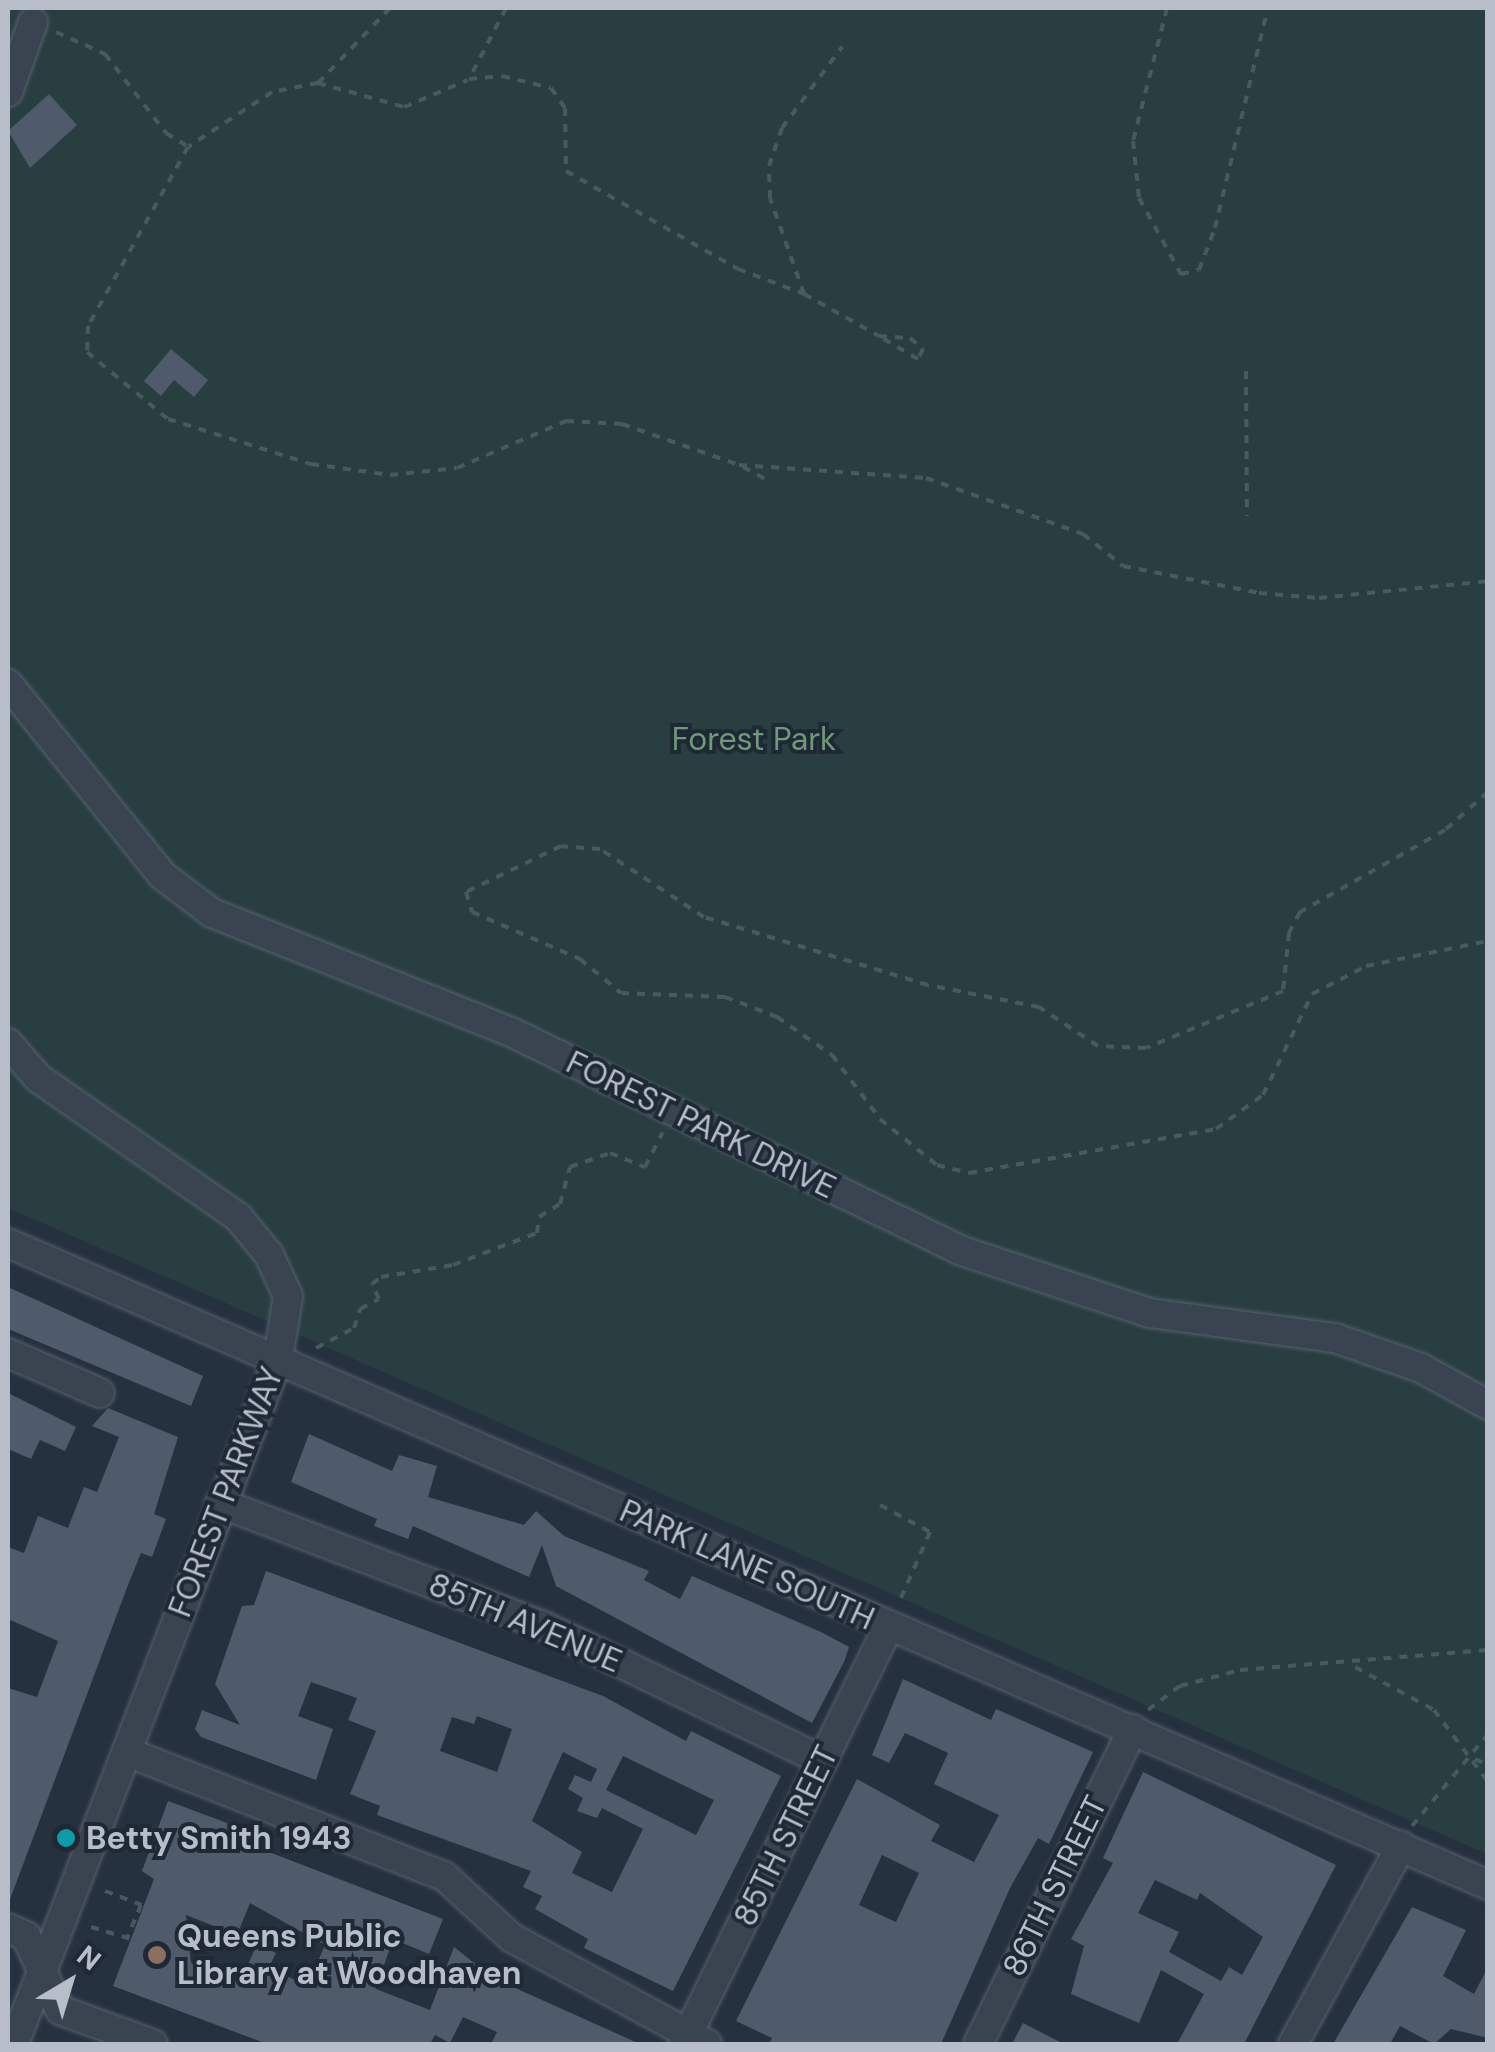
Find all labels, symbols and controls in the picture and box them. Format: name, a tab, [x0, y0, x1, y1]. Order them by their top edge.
park label: Forest Park	[672, 720, 836, 758]
street label: FOREST PARK DRIVE	[560, 1043, 842, 1207]
street label: FOREST PARKWAY	[161, 1362, 291, 1622]
street label: PARK LANE SOUTH	[614, 1492, 880, 1638]
street label: 85TH AVENUE	[423, 1565, 627, 1681]
street label: 85TH STREET	[726, 1740, 846, 1932]
street label: 86TH STREET	[995, 1790, 1115, 1982]
place label: Betty Smith 1943	[86, 1819, 351, 1857]
marker: Betty Smith 1943	[55, 1827, 77, 1849]
place label: Queens Public Library at Woodhaven	[177, 1918, 522, 1993]
north arrow	[20, 1932, 120, 2032]
text: N	[69, 1937, 108, 1979]
marker: Queens Public Library at Woodhaven	[146, 1944, 168, 1966]

